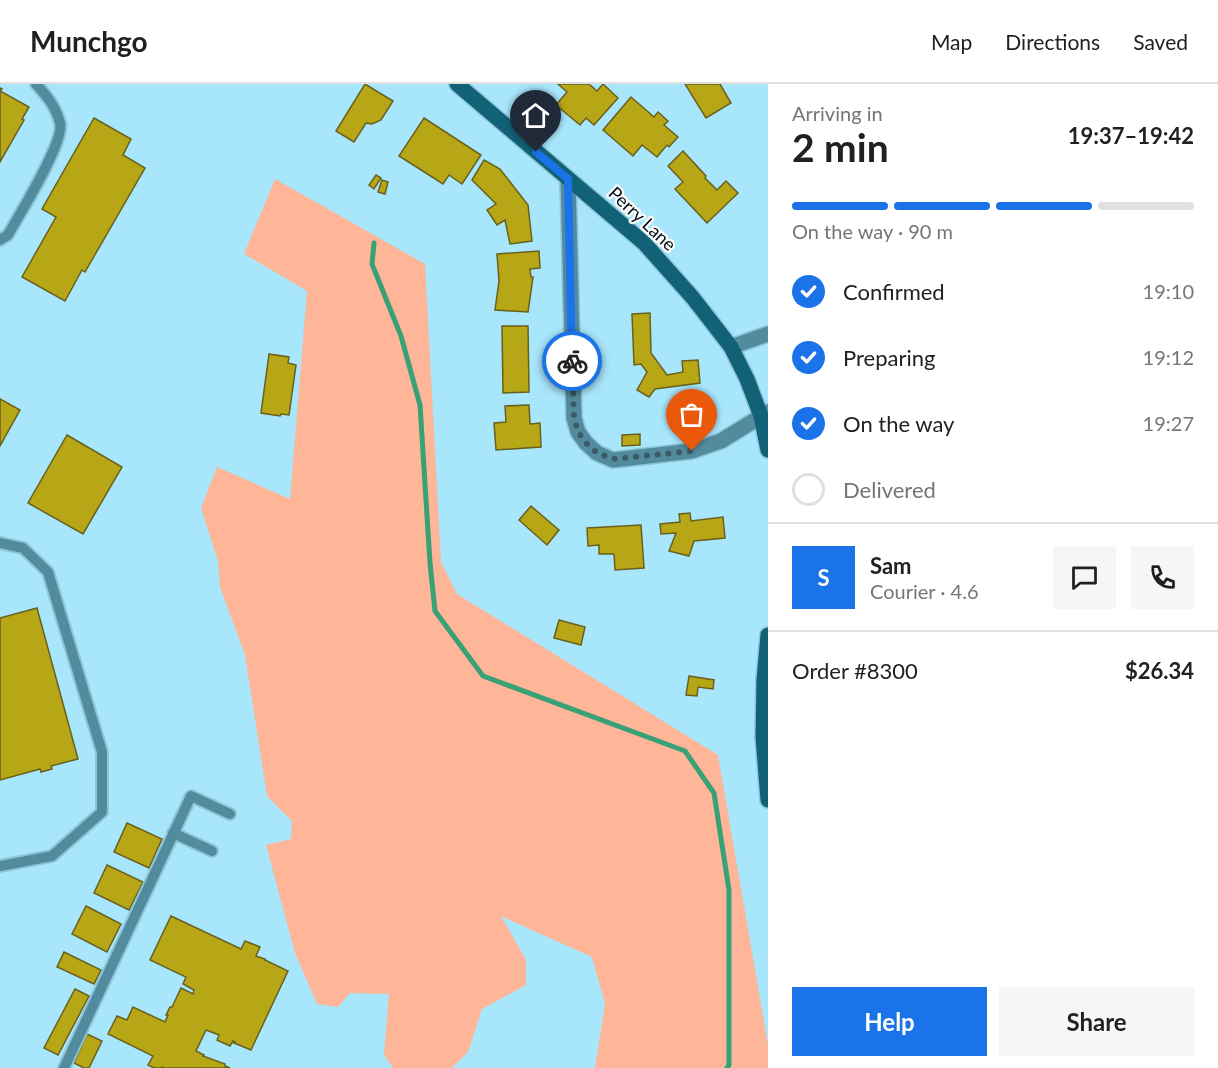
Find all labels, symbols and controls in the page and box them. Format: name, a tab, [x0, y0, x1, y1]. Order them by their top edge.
text: Munchgo	[30, 24, 148, 58]
text: Map	[931, 29, 972, 54]
text: Directions	[1005, 29, 1100, 54]
text: Saved	[1133, 29, 1188, 54]
pin	[510, 90, 561, 152]
icon: home	[519, 99, 552, 132]
text: Arriving in	[792, 101, 883, 125]
text: 19:37–19:42	[1068, 122, 1194, 149]
text: 2 min	[792, 124, 889, 170]
street label: Perry Lane	[604, 182, 681, 255]
text: On the way · 90 m	[792, 219, 953, 243]
icon: check	[792, 275, 825, 308]
text: Confirmed	[843, 278, 945, 305]
text: 19:10	[1143, 279, 1194, 303]
courier	[542, 331, 602, 391]
icon: check	[792, 341, 825, 374]
text: Preparing	[843, 344, 935, 371]
icon: bike	[556, 345, 589, 378]
text: 19:12	[1143, 345, 1194, 369]
pin	[666, 389, 717, 451]
icon: bag	[675, 398, 708, 431]
icon: check	[792, 407, 825, 440]
text: On the way	[843, 410, 954, 437]
text: 19:27	[1143, 411, 1194, 435]
text: Delivered	[843, 476, 936, 503]
button: chat	[1053, 546, 1116, 609]
button: phone	[1131, 546, 1194, 609]
text: Sam	[870, 552, 912, 579]
text: S	[817, 564, 830, 591]
text: Courier · 4.6	[870, 579, 979, 603]
text: Order #8300	[792, 657, 918, 684]
text: $26.34	[1125, 657, 1194, 684]
button: Help	[792, 987, 987, 1056]
button: Share	[999, 987, 1194, 1056]

